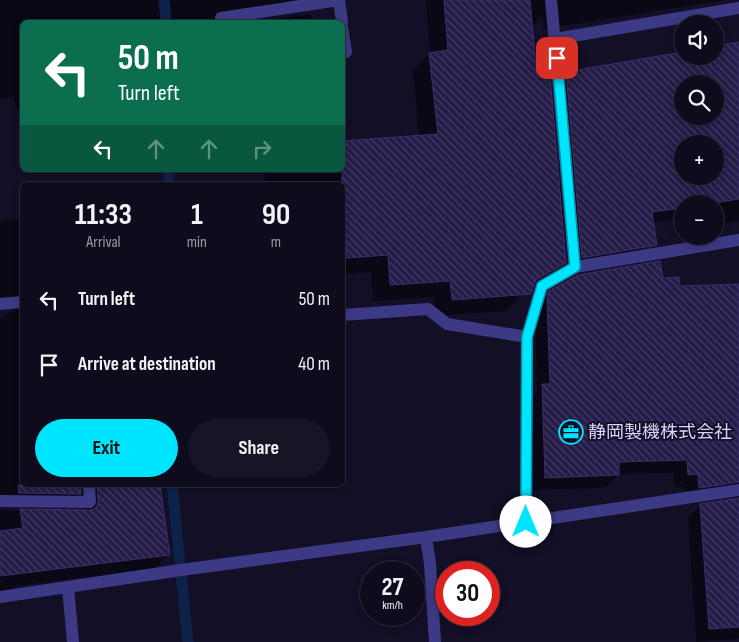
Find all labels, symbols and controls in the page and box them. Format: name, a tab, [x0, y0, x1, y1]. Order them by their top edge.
map controls	[674, 15, 724, 245]
button: sound	[674, 15, 724, 65]
text: 50 m	[118, 37, 179, 80]
pin	[536, 37, 578, 79]
icon: left	[35, 40, 100, 105]
icon: arrive	[543, 44, 571, 72]
button: search	[674, 75, 724, 125]
text: Turn left	[118, 80, 180, 107]
icon: left	[89, 135, 117, 163]
icon: ahead	[142, 135, 170, 163]
icon: ahead	[195, 135, 223, 163]
icon: right	[248, 135, 276, 163]
button: +	[674, 135, 724, 185]
button: −	[674, 195, 724, 245]
text: 11:33	[75, 197, 132, 233]
text: 1	[191, 197, 203, 233]
text: 90	[262, 197, 290, 233]
text: Arrival	[86, 233, 121, 252]
text: min	[187, 233, 207, 252]
text: m	[271, 233, 281, 252]
icon: left	[35, 286, 63, 314]
text: Turn left	[78, 288, 135, 311]
text: 50 m	[299, 288, 330, 311]
icon: arrive	[35, 351, 63, 379]
text: Arrive at destination	[78, 353, 216, 376]
text: 40 m	[298, 353, 330, 376]
button: Exit	[35, 419, 178, 477]
button: Share	[188, 419, 330, 477]
office icon: 静岡製機株式会社	[558, 419, 584, 445]
place label: 静岡製機株式会社	[588, 422, 732, 443]
position arrow	[499, 495, 551, 547]
speed limit sign: 30	[435, 561, 500, 626]
text: 27	[382, 572, 403, 603]
text: km/h	[382, 598, 403, 613]

